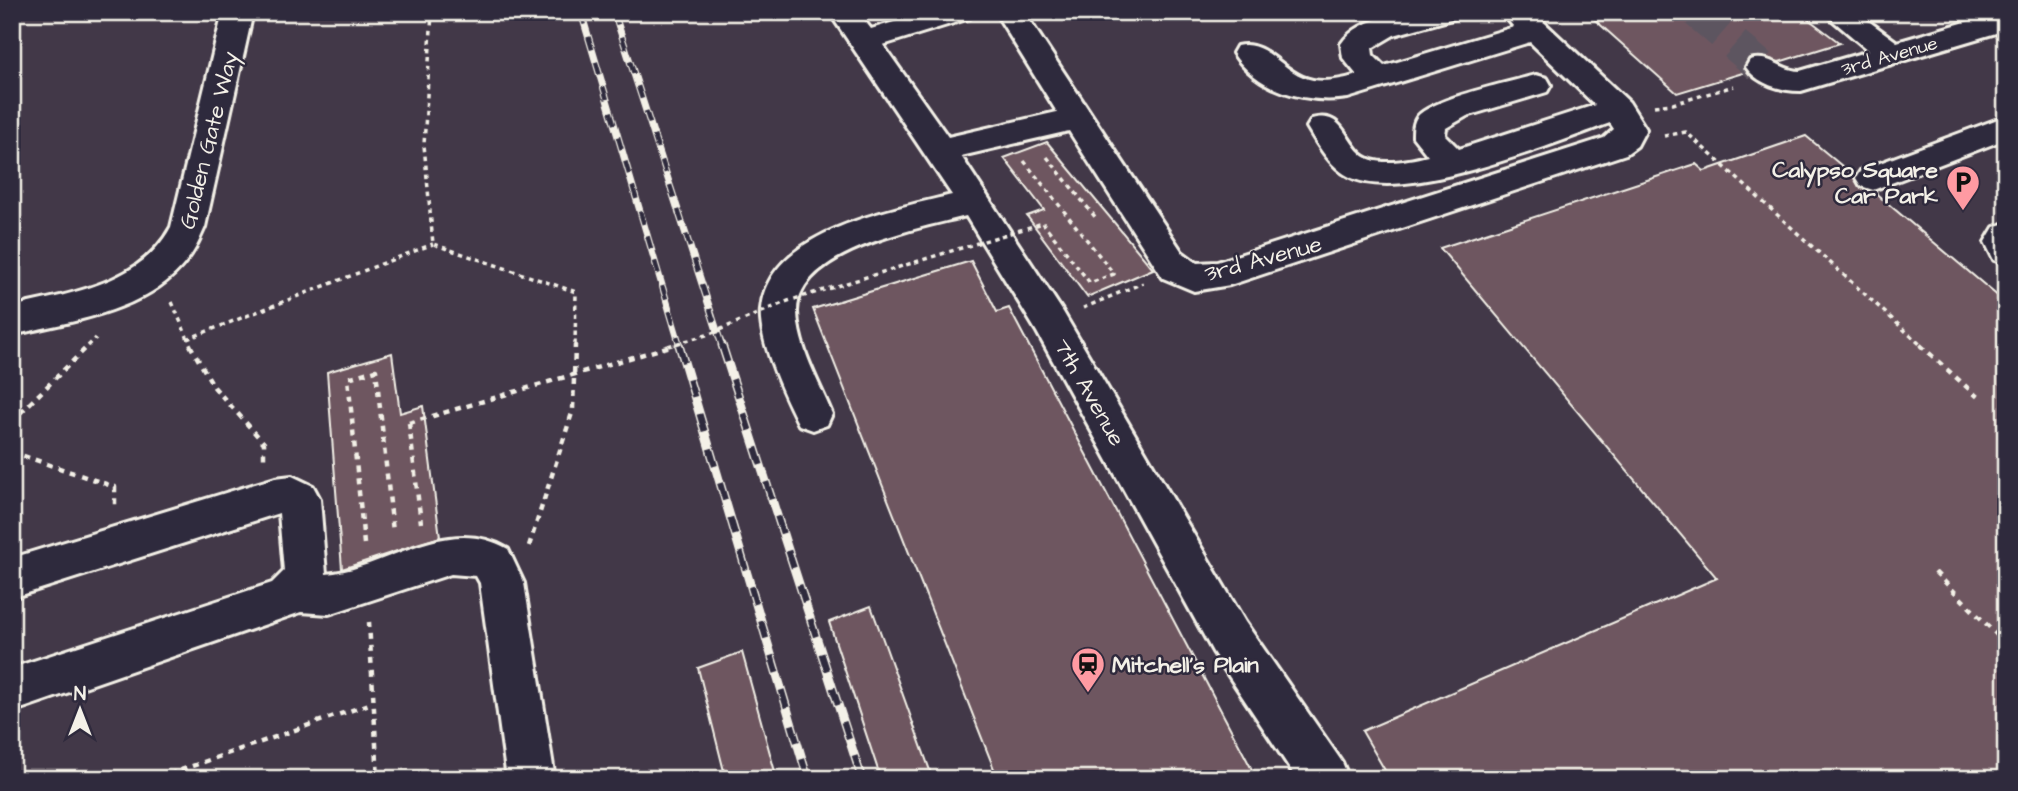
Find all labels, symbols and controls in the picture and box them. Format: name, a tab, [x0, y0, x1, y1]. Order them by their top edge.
street label: 3rd Avenue	[1838, 30, 1941, 83]
street label: Golden Gate Way	[171, 48, 248, 233]
place label: Calypso Square Car Park	[1772, 154, 1939, 212]
parking icon: Calypso Square Car Park	[1944, 163, 1982, 212]
street label: 3rd Avenue	[1201, 228, 1325, 290]
street label: 7th Avenue	[1046, 333, 1133, 452]
station icon: Mitchell's Plain	[1069, 645, 1107, 694]
place label: Mitchell's Plain	[1112, 649, 1259, 681]
north arrow	[46, 676, 116, 746]
text: N	[74, 681, 86, 708]

